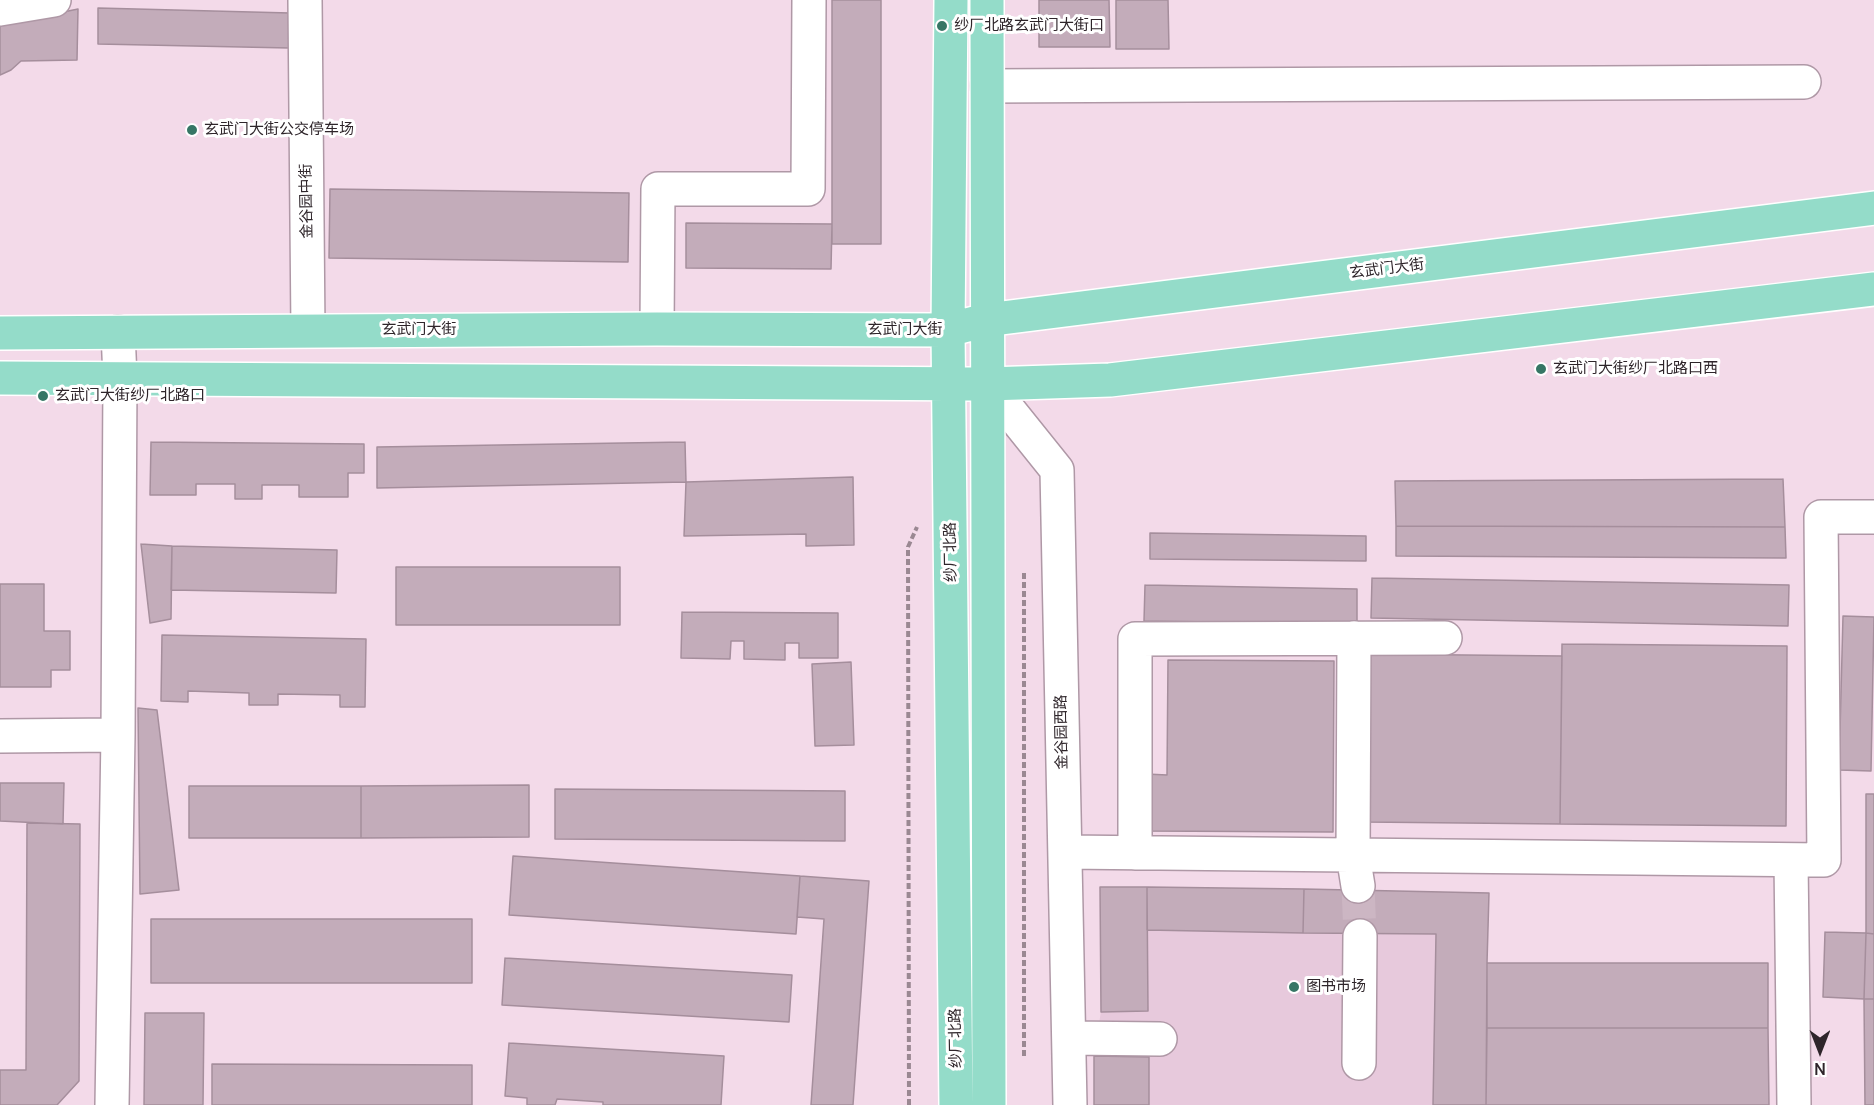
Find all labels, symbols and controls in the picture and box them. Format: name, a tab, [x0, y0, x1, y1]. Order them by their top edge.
place label: 纱厂北路玄武门大街口	[954, 17, 1104, 35]
marker: 纱厂北路玄武门大街口	[935, 19, 949, 33]
place label: 玄武门大街公交停车场	[204, 121, 354, 139]
marker: 玄武门大街公交停车场	[185, 123, 199, 137]
street label: 金谷园中街	[297, 163, 317, 239]
street label: 玄武门大街	[1349, 255, 1425, 283]
street label: 玄武门大街	[382, 321, 456, 339]
street label: 玄武门大街	[868, 321, 942, 339]
place label: 玄武门大街纱厂北路口西	[1553, 360, 1718, 378]
marker: 玄武门大街纱厂北路口西	[1534, 362, 1548, 376]
place label: 玄武门大街纱厂北路口	[55, 387, 205, 405]
marker: 玄武门大街纱厂北路口	[36, 389, 50, 403]
street label: 纱厂北路	[941, 522, 961, 582]
street label: 金谷园西路	[1052, 694, 1072, 770]
place label: 图书市场	[1306, 978, 1366, 996]
marker: 图书市场	[1287, 980, 1301, 994]
street label: 纱厂北路	[946, 1008, 966, 1068]
north arrow	[1790, 1021, 1850, 1081]
text: N	[1814, 1058, 1826, 1080]

